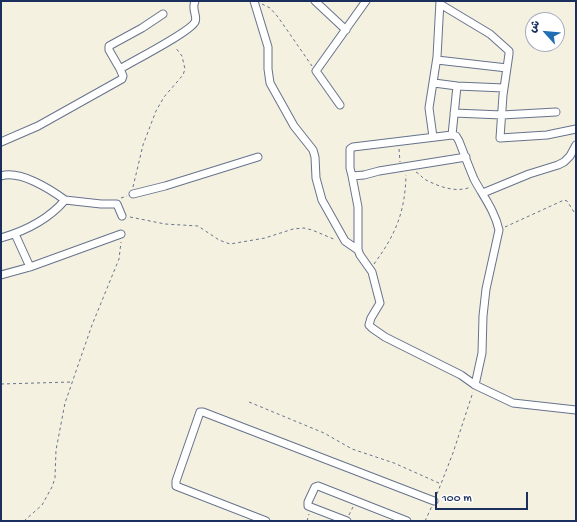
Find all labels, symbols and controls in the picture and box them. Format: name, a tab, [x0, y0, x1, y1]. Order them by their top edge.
north arrow	[525, 12, 565, 52]
text: ش	[527, 19, 543, 35]
scale bar	[437, 484, 530, 510]
text: 100 m	[442, 492, 472, 506]

